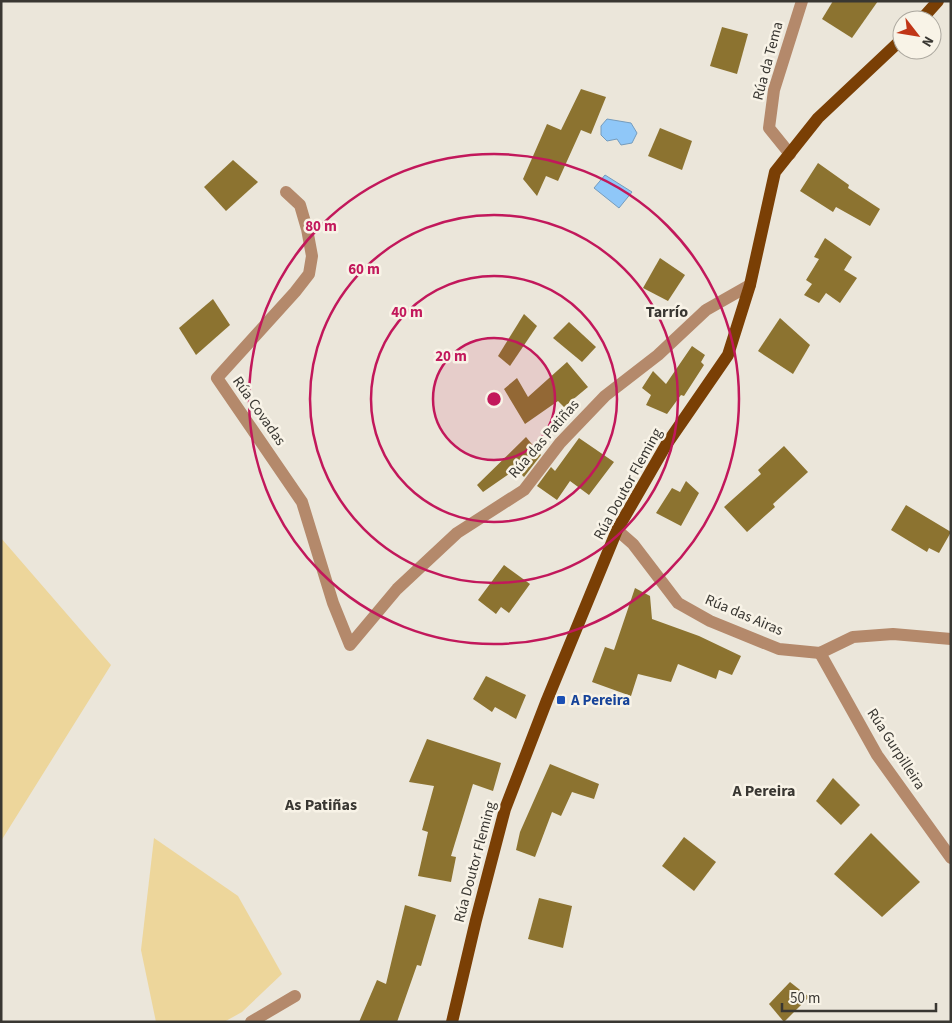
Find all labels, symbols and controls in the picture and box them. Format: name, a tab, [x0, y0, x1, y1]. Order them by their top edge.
north arrow	[892, 10, 942, 60]
street label: Rúa da Tema	[747, 19, 789, 103]
text: N	[916, 32, 938, 50]
text: 80 m	[305, 216, 337, 237]
text: 60 m	[348, 259, 380, 280]
district label: Tarrío	[646, 301, 688, 323]
text: 40 m	[391, 302, 423, 323]
text: 20 m	[435, 346, 467, 367]
street label: Rúa Covadas	[227, 372, 291, 450]
centre of rings	[485, 390, 503, 408]
street label: Rúa das Patiñas	[504, 395, 584, 483]
street label: Rúa Doutor Fleming	[589, 424, 668, 544]
street label: Rúa das Airas	[702, 589, 786, 641]
place label: A Pereira	[570, 690, 630, 711]
marker: A Pereira	[555, 694, 567, 706]
street label: Rúa Gurpilleira	[862, 704, 930, 794]
district label: A Pereira	[731, 780, 796, 802]
district label: As Patiñas	[284, 794, 357, 816]
street label: Rúa Doutor Fleming	[449, 799, 501, 925]
scale bar	[782, 980, 936, 1012]
text: 50 m	[790, 988, 820, 1009]

